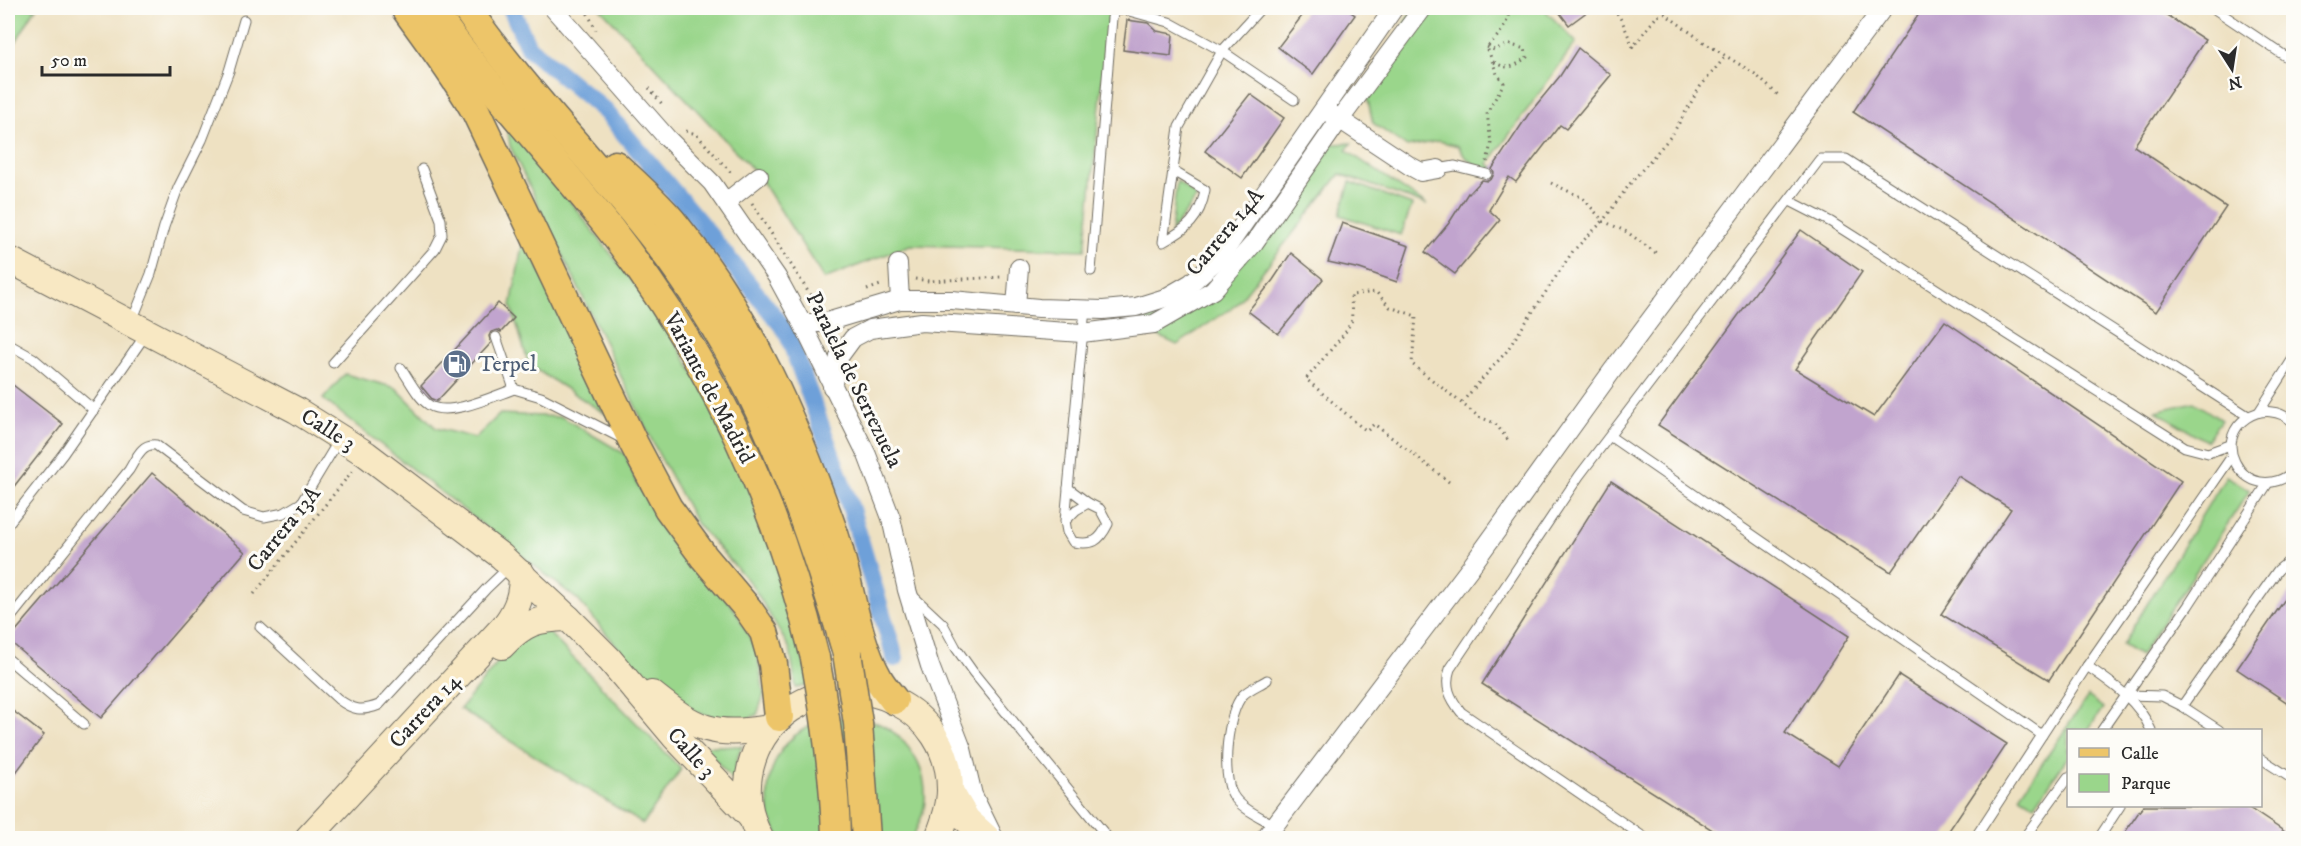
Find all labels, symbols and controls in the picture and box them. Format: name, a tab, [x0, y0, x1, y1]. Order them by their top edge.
scale bar	[42, 39, 170, 77]
north arrow	[2202, 39, 2262, 99]
text: 50 m	[51, 50, 87, 72]
text: N	[2226, 72, 2243, 94]
street label: Carrera 14A	[1180, 182, 1270, 281]
street label: Paralela de Serrezuela	[800, 288, 909, 473]
street label: Variante de Madrid	[657, 307, 760, 468]
fuel station icon: Terpel	[441, 348, 473, 380]
place label: Terpel	[478, 351, 537, 378]
street label: Calle 3	[296, 403, 360, 457]
street label: Carrera 13A	[241, 480, 327, 577]
street label: Carrera 14	[384, 667, 467, 754]
street label: Calle 3	[661, 722, 721, 784]
legend	[2067, 729, 2262, 807]
text: Calle	[2121, 743, 2159, 765]
text: Parque	[2121, 773, 2171, 795]

